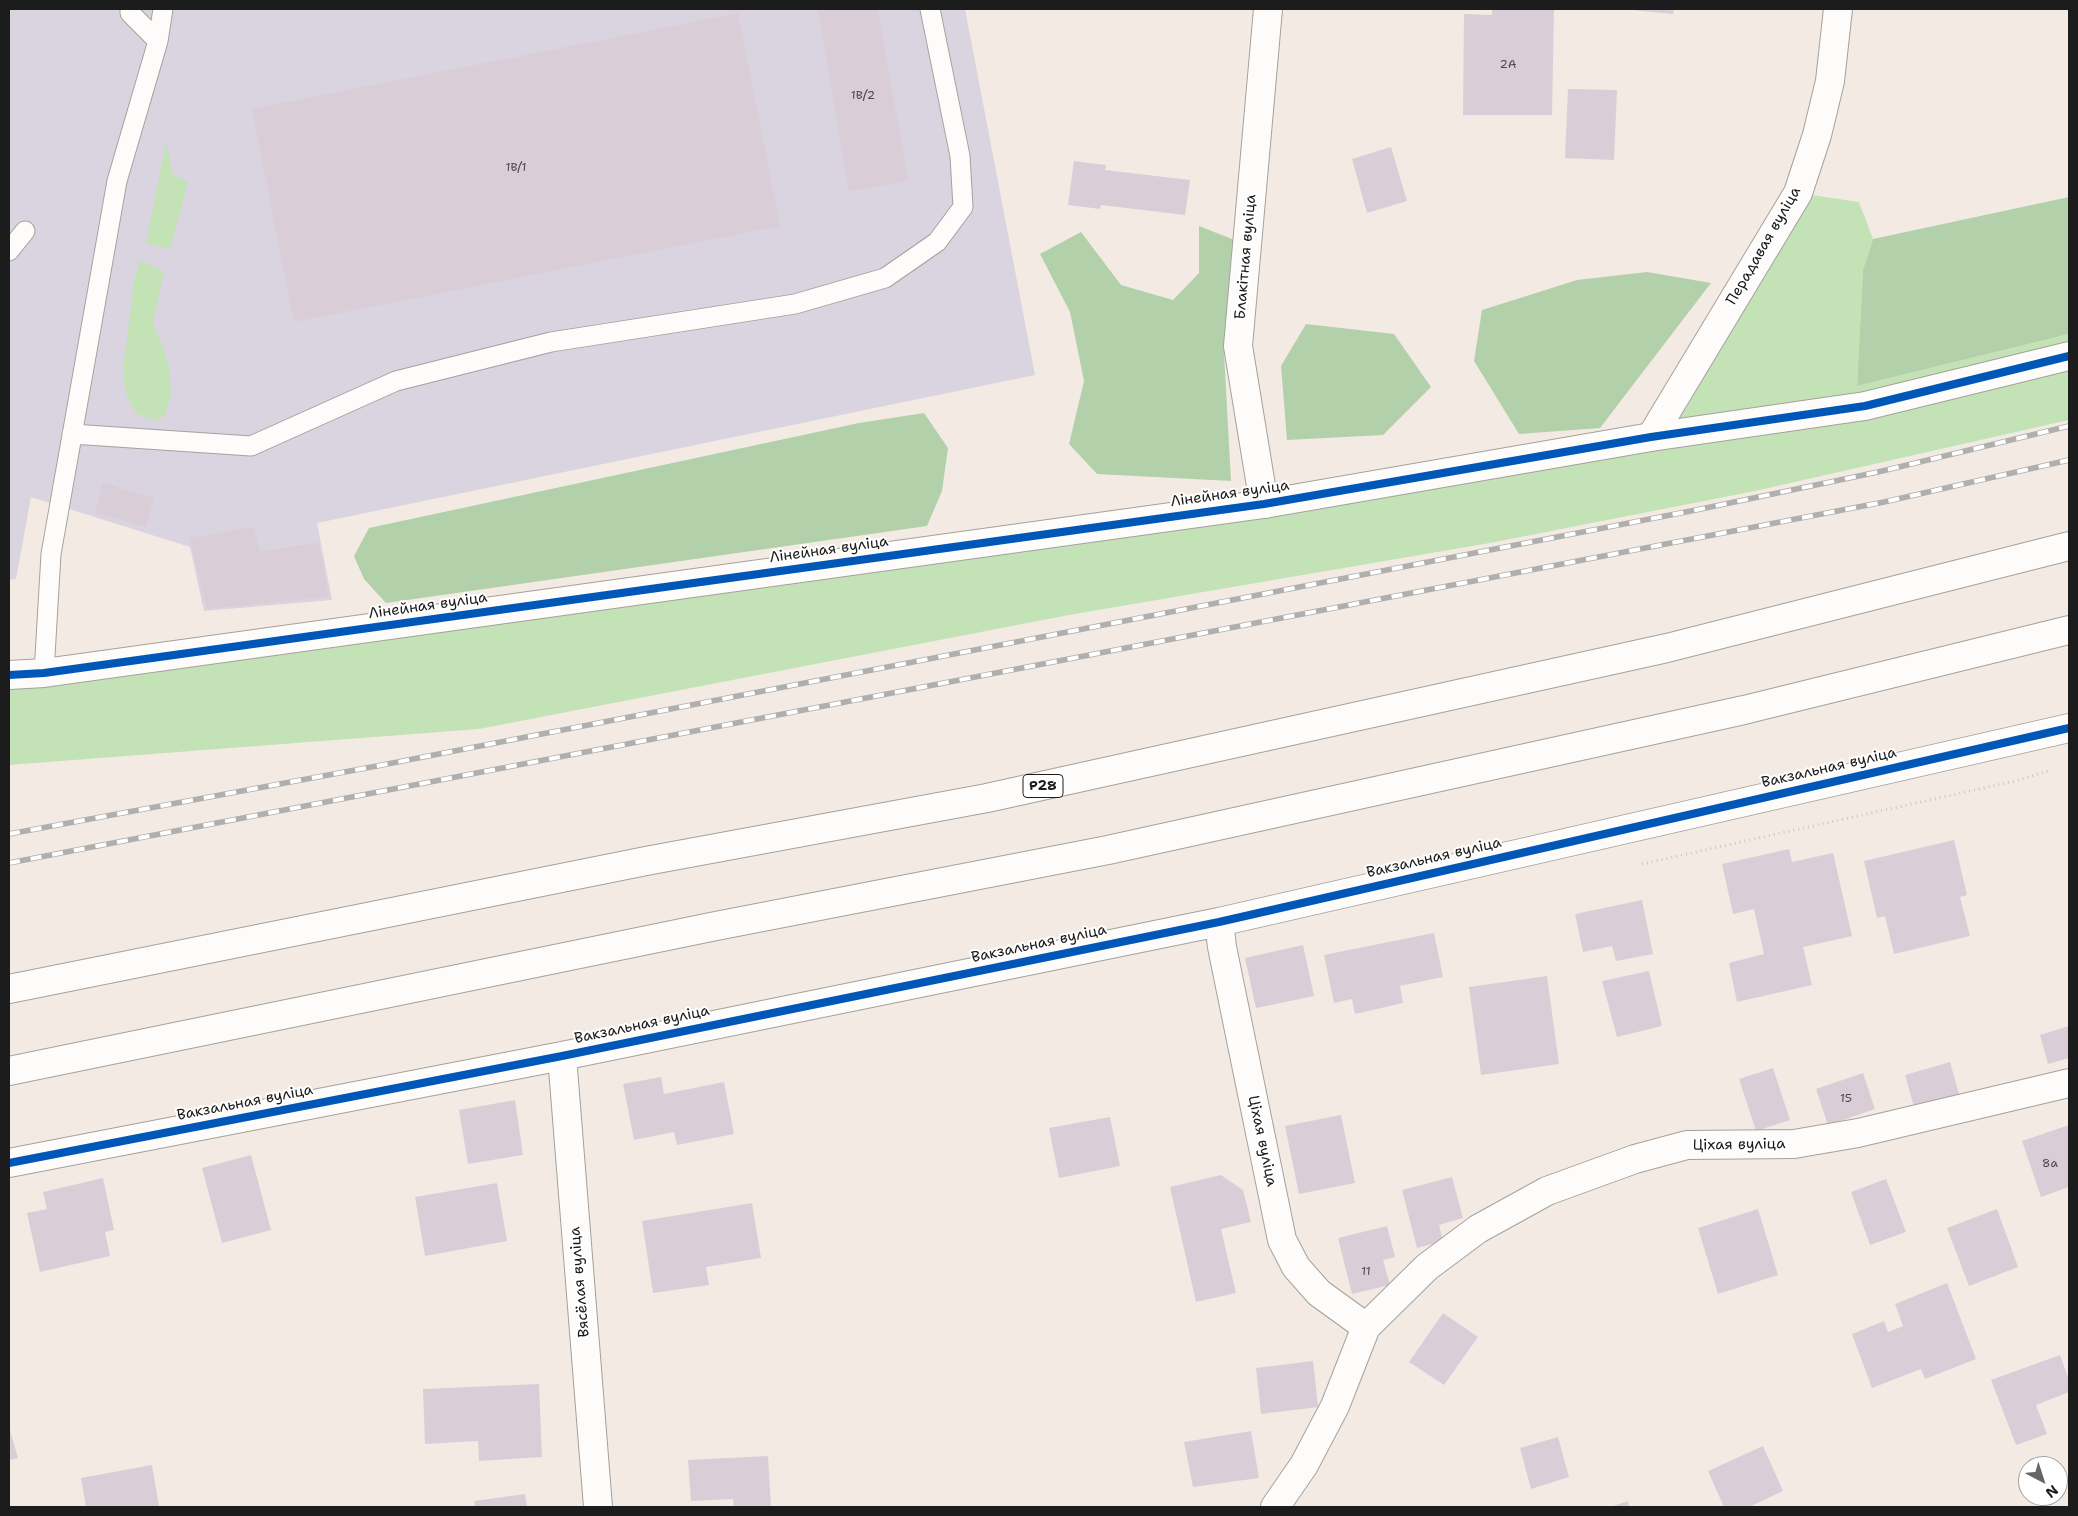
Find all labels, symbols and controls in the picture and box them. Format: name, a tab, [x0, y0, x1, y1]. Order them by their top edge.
house number: 2А	[1499, 58, 1517, 72]
house number: 1В/2	[851, 89, 875, 103]
house number: 1В/1	[505, 161, 527, 175]
street label: Перадавая вуліца	[1723, 184, 1805, 308]
street label: Блакітная вуліца	[1232, 194, 1260, 320]
street label: Лінейная вуліца	[1169, 477, 1291, 511]
street label: Лінейная вуліца	[768, 533, 890, 567]
street label: Лінейная вуліца	[367, 589, 489, 623]
street label: Вакзальная вуліца	[1760, 744, 1898, 792]
road number: Р28	[1023, 774, 1063, 798]
street label: Вакзальная вуліца	[1365, 834, 1503, 882]
street label: Вакзальная вуліца	[970, 921, 1108, 967]
street label: Вакзальная вуліца	[573, 1002, 711, 1048]
street label: Вакзальная вуліца	[176, 1081, 314, 1125]
house number: 15	[1840, 1092, 1852, 1106]
street label: Ціхая вуліца	[1244, 1094, 1280, 1188]
street label: Ціхая вуліца	[1692, 1135, 1786, 1155]
house number: 8а	[2042, 1157, 2058, 1171]
street label: Вясёлая вуліца	[566, 1226, 594, 1338]
house number: 11	[1361, 1265, 1371, 1279]
north arrow	[2018, 1456, 2068, 1506]
text: N	[2042, 1481, 2062, 1502]

